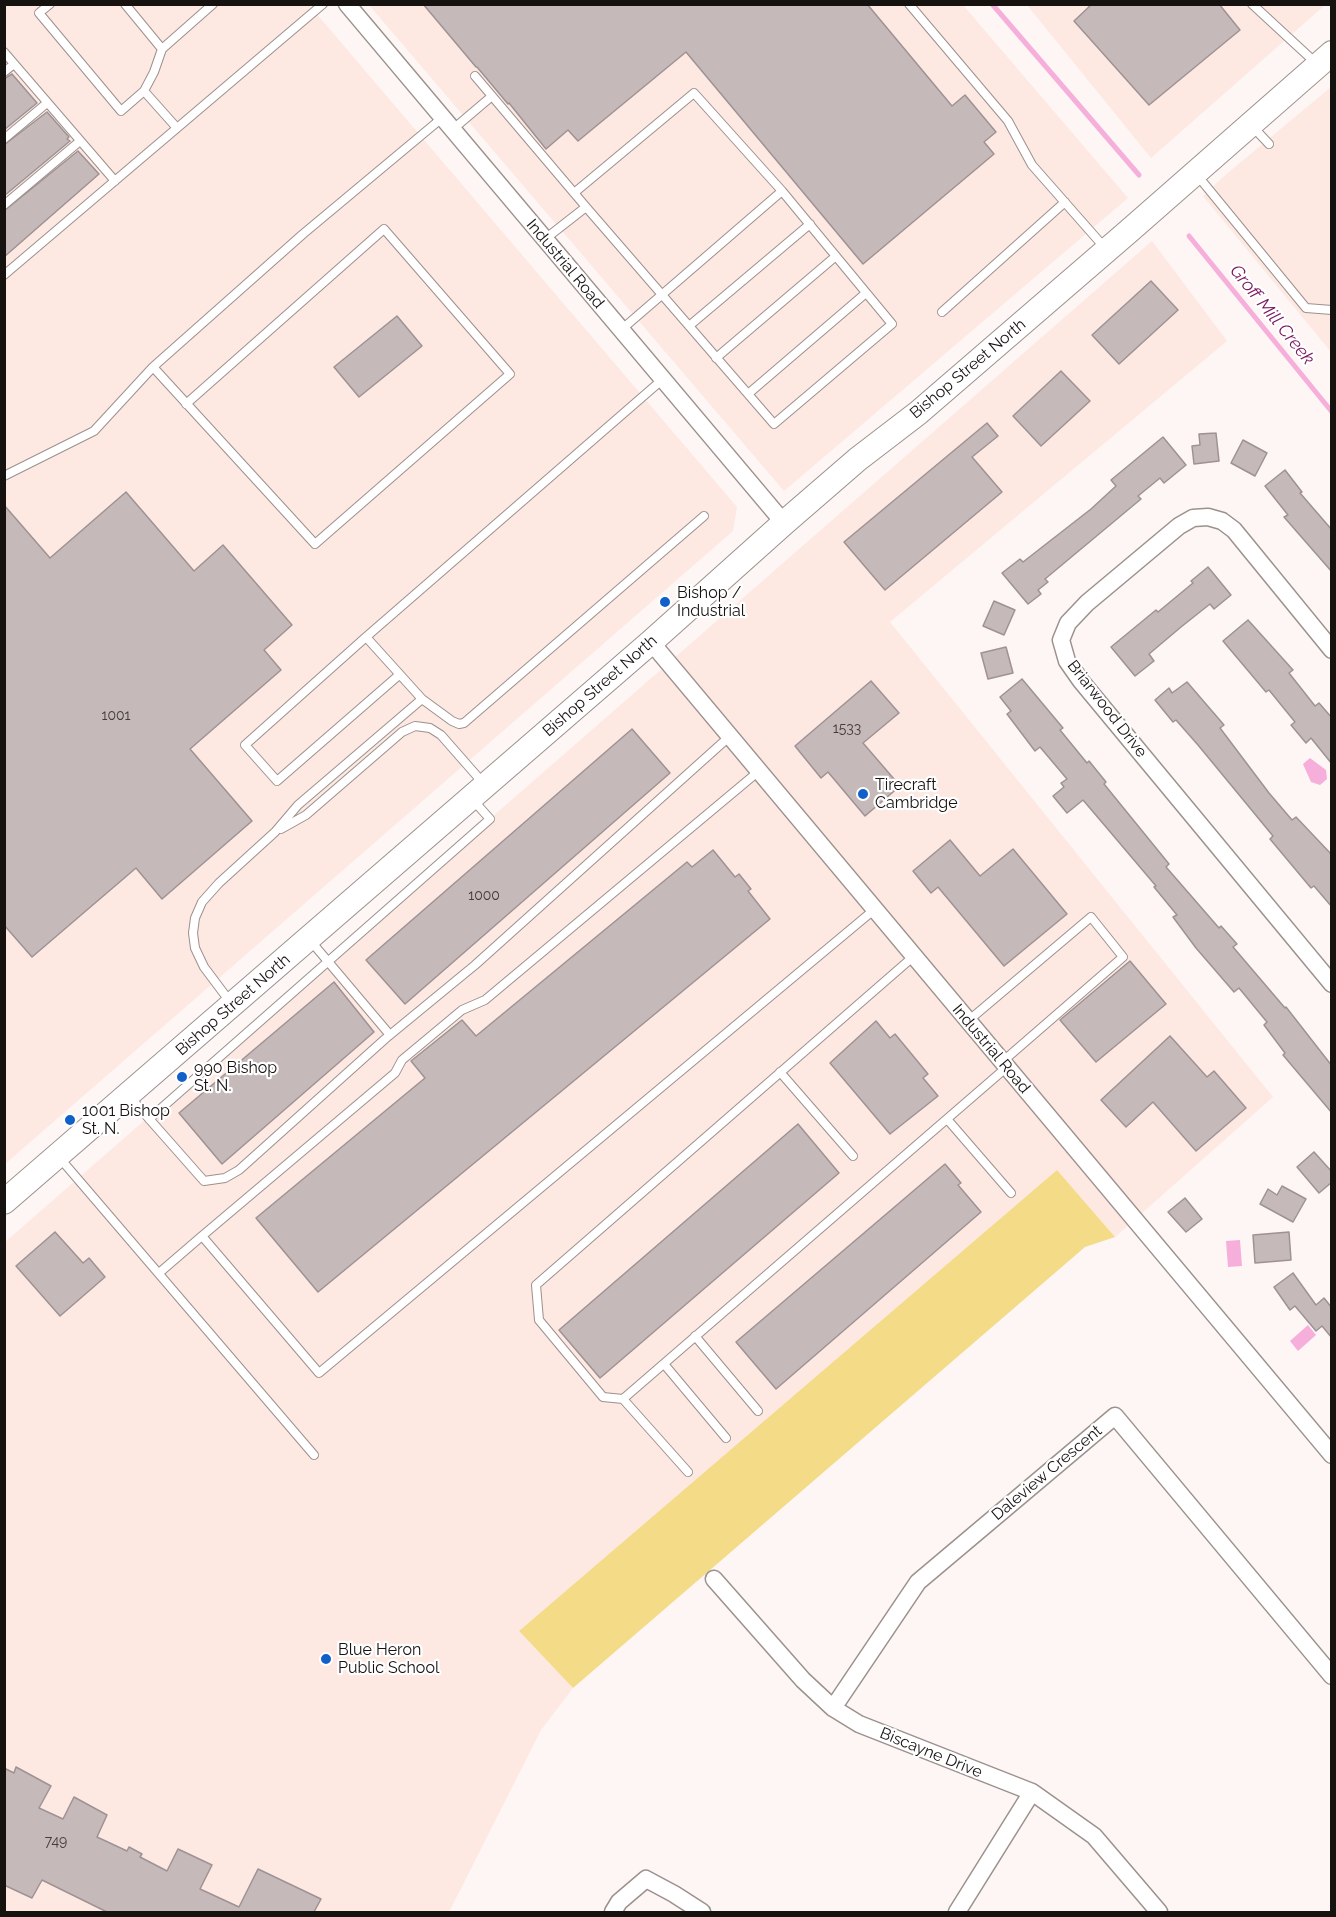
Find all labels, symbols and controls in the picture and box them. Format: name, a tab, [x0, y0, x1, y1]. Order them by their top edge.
street label: Industrial Road	[522, 216, 608, 312]
water label: Groff Mill Creek	[1225, 261, 1319, 369]
street label: Bishop Street North	[906, 315, 1030, 423]
place label: Bishop / Industrial	[677, 583, 745, 621]
marker: Bishop / Industrial	[658, 595, 672, 609]
street label: Bishop Street North	[539, 631, 661, 741]
street label: Briarwood Drive	[1063, 657, 1151, 761]
house number: 1001	[101, 708, 131, 724]
house number: 1533	[833, 721, 861, 737]
place label: Tirecraft Cambridge	[875, 775, 958, 813]
marker: Tirecraft Cambridge	[856, 787, 870, 801]
house number: 1000	[468, 888, 500, 904]
street label: Bishop Street North	[172, 950, 294, 1060]
street label: Industrial Road	[948, 1001, 1034, 1097]
place label: 990 Bishop St. N.	[194, 1058, 277, 1096]
marker: 990 Bishop St. N.	[175, 1070, 189, 1084]
place label: 1001 Bishop St. N.	[82, 1101, 170, 1139]
marker: 1001 Bishop St. N.	[63, 1113, 77, 1127]
street label: Daleview Crescent	[988, 1421, 1106, 1525]
place label: Blue Heron Public School	[338, 1640, 439, 1678]
marker: Blue Heron Public School	[319, 1652, 333, 1666]
street label: Biscayne Drive	[877, 1724, 985, 1782]
house number: 749	[45, 1834, 67, 1850]

